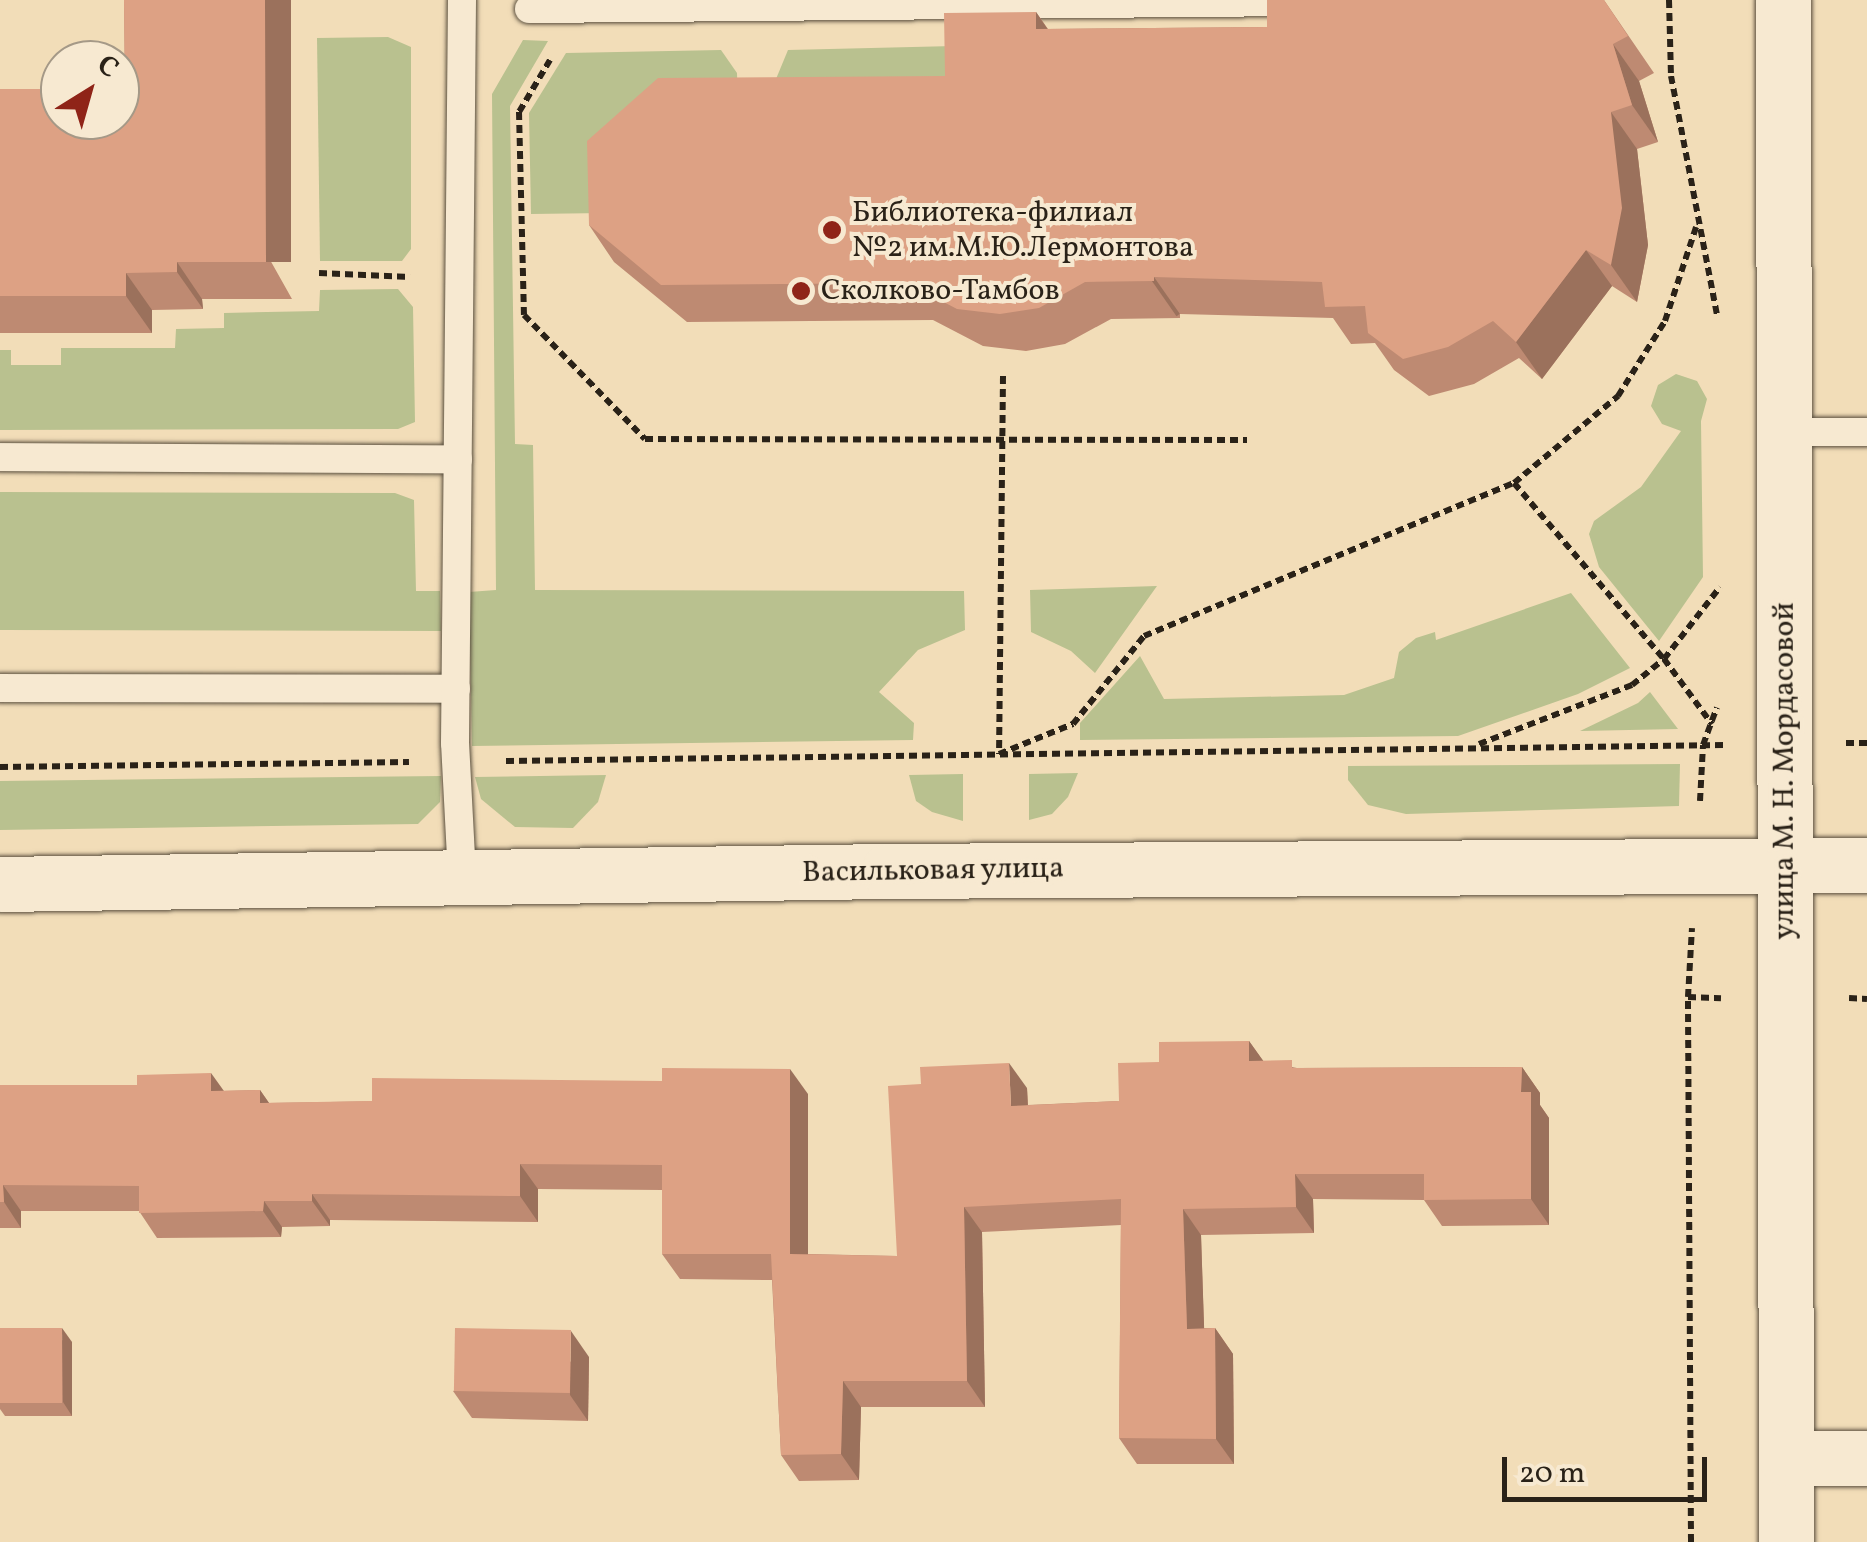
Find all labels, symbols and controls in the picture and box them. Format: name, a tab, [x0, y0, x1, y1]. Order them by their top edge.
north arrow	[40, 40, 140, 140]
text: С	[88, 46, 126, 88]
place label: Библиотека-филиал №2 им.М.Ю.Лермонтова	[852, 195, 1194, 266]
marker: Библиотека-филиал №2 им.М.Ю.Лермонтова	[821, 219, 843, 241]
place label: Сколково-Тамбов	[821, 273, 1060, 309]
marker: Сколково-Тамбов	[790, 280, 812, 302]
street label: улица М. Н. Мордасовой	[1767, 602, 1803, 940]
street label: Васильковая улица	[801, 851, 1065, 891]
scale bar	[1507, 1437, 1712, 1499]
text: 20 m	[1519, 1453, 1585, 1495]

